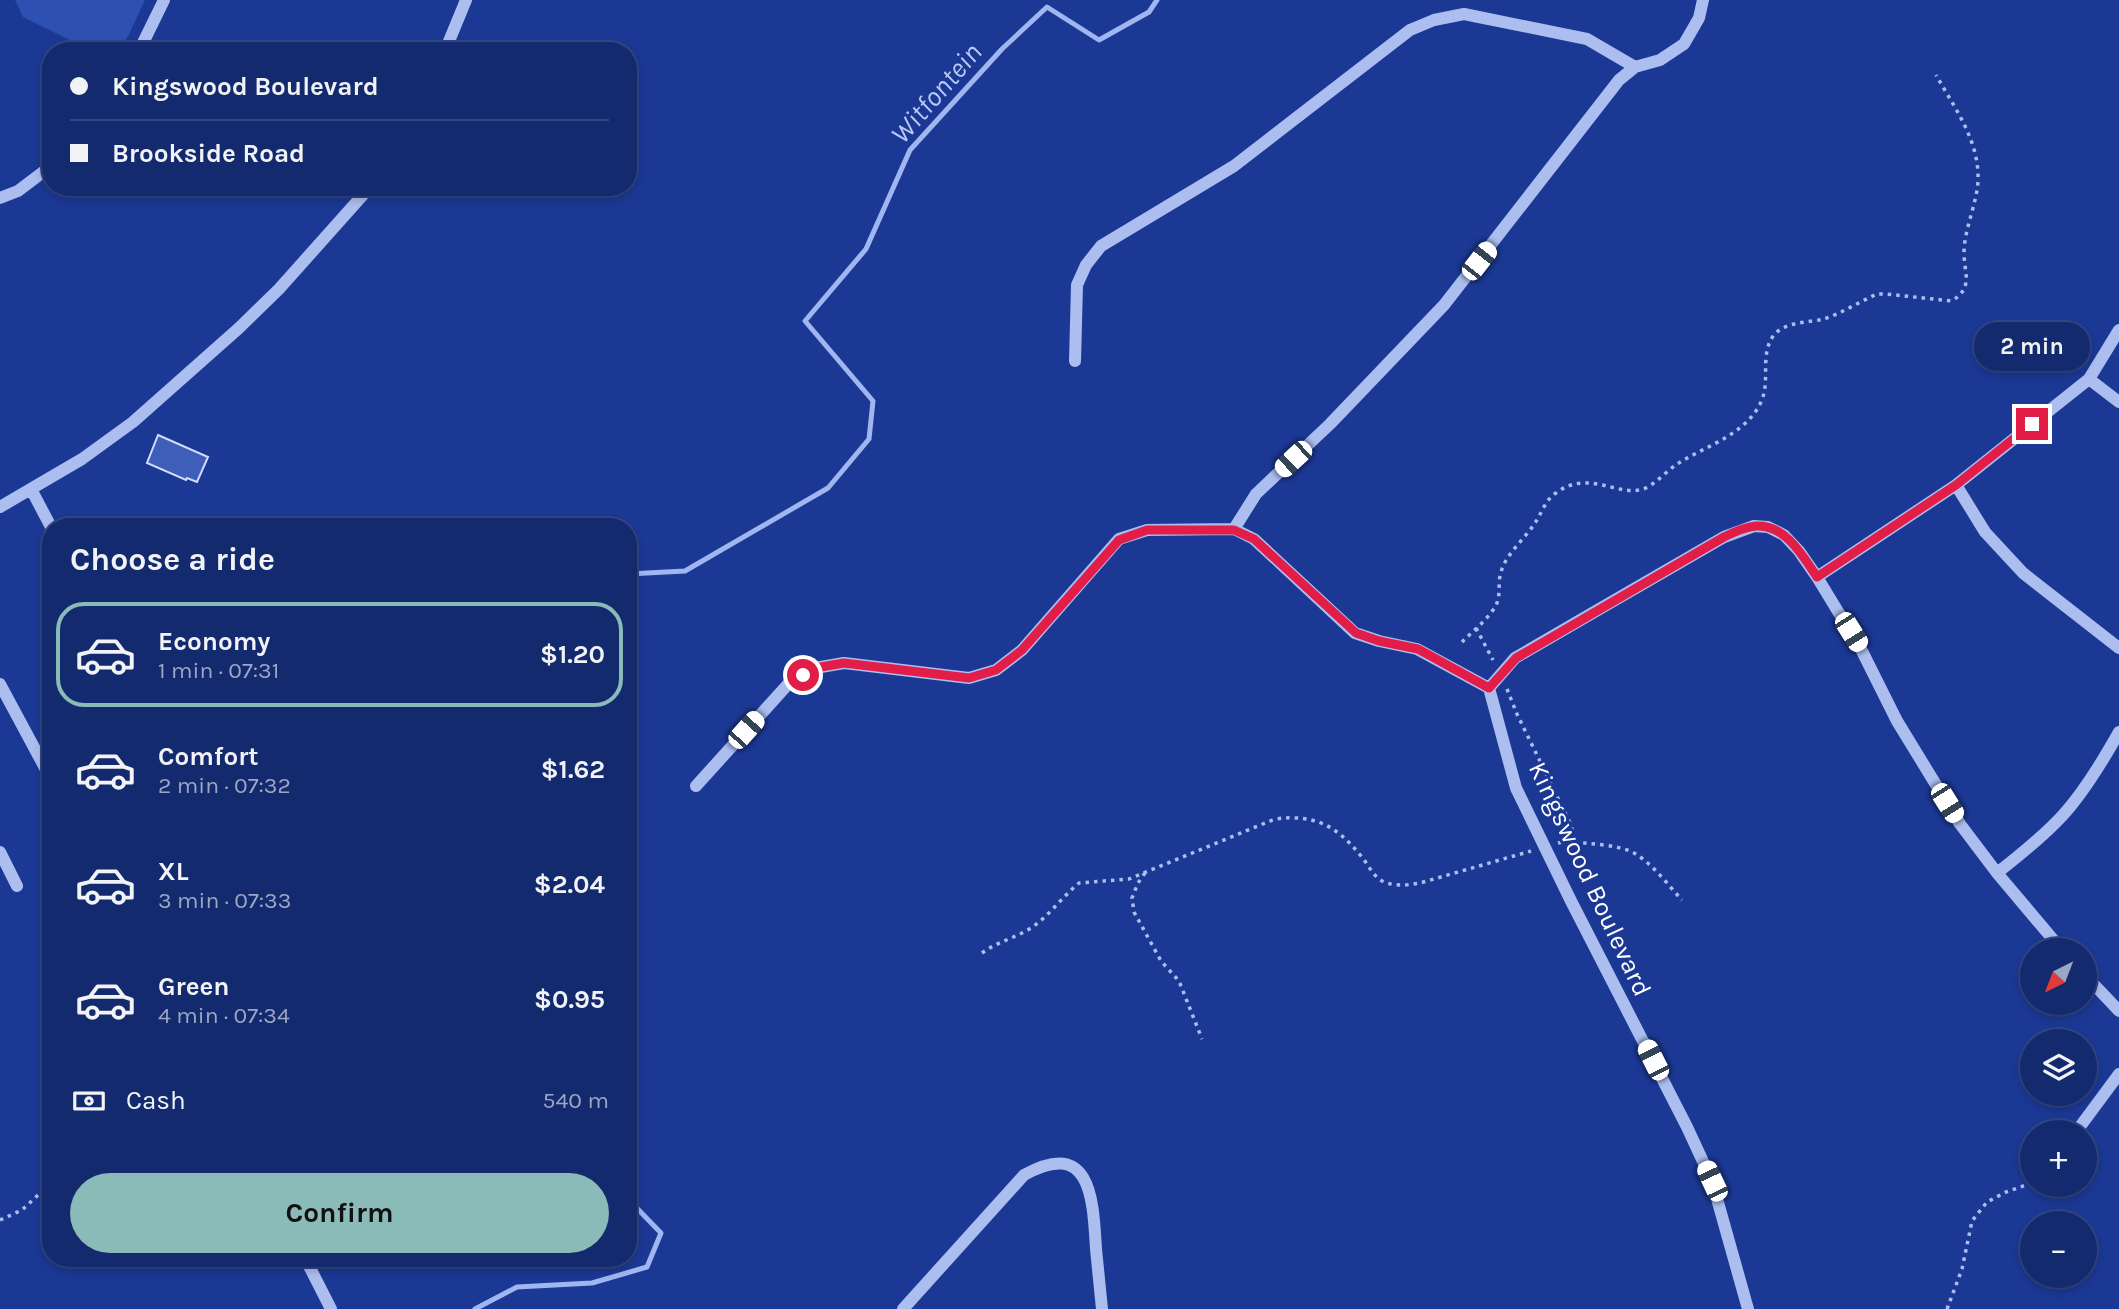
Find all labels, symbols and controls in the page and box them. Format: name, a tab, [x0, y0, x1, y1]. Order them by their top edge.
water label: Witfontein	[883, 36, 989, 150]
text: Kingswood Boulevard	[112, 71, 379, 102]
text: Brookside Road	[112, 138, 305, 169]
car	[1458, 238, 1501, 284]
callout: 2 min	[1974, 322, 2090, 372]
text: 2 min	[2000, 333, 2064, 360]
route end	[2016, 408, 2048, 440]
car	[1271, 437, 1316, 481]
text: Choose a ride	[70, 541, 275, 578]
car	[1831, 609, 1872, 655]
icon: car	[74, 623, 137, 686]
text: Economy	[158, 626, 270, 657]
text: $1.20	[540, 639, 605, 670]
text: 1 min · 07:31	[158, 657, 279, 684]
route start	[787, 659, 819, 691]
car	[725, 707, 768, 753]
icon: car	[74, 738, 137, 801]
text: Comfort	[158, 741, 259, 772]
text: $1.62	[541, 754, 605, 785]
street label: Kingswood Boulevard	[1522, 757, 1658, 1001]
text: 2 min · 07:32	[158, 772, 291, 799]
car	[1927, 780, 1968, 826]
icon: car	[74, 853, 137, 916]
text: XL	[158, 856, 189, 887]
text: $2.04	[534, 869, 605, 900]
text: 3 min · 07:33	[158, 887, 291, 914]
north arrow	[2020, 938, 2096, 1015]
map controls	[2020, 938, 2097, 1288]
icon: car	[74, 968, 137, 1031]
text: Green	[158, 971, 230, 1002]
text: $0.95	[534, 984, 605, 1015]
text: 4 min · 07:34	[158, 1002, 290, 1029]
button: layers	[2020, 1029, 2097, 1106]
car	[1635, 1037, 1672, 1083]
icon: cash	[70, 1082, 108, 1120]
text: Cash	[126, 1085, 186, 1116]
text: 540 m	[543, 1087, 609, 1114]
button: +	[2020, 1120, 2097, 1197]
car	[1694, 1158, 1731, 1204]
button: Confirm	[70, 1173, 609, 1253]
button: −	[2020, 1211, 2097, 1288]

